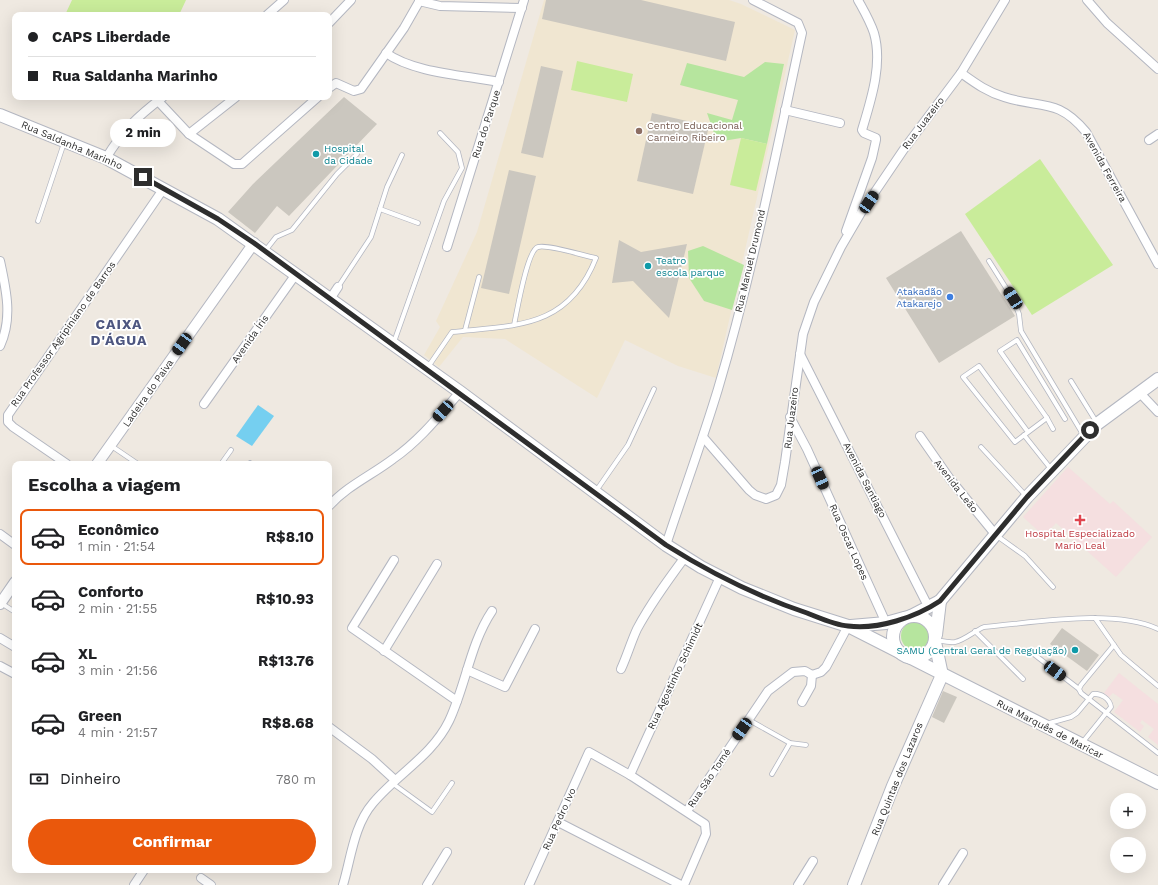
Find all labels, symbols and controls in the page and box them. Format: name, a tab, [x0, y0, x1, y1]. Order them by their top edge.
text: CAPS Liberdade	[52, 28, 170, 46]
text: Rua Saldanha Marinho	[52, 67, 218, 85]
street label: Rua do Parque	[470, 88, 502, 160]
street label: Rua Juazeiro	[900, 95, 946, 151]
street label: Rua Saldanha Marinho	[20, 119, 124, 171]
callout: 2 min	[110, 119, 176, 147]
place label: Centro Educacional Carneiro Ribeiro	[647, 120, 742, 143]
text: 2 min	[125, 125, 161, 140]
marker: Centro Educacional Carneiro Ribeiro	[634, 126, 644, 136]
street label: Avenida Ferreira	[1081, 130, 1129, 204]
place label: Hospital da Cidade	[324, 143, 373, 166]
marker: Hospital da Cidade	[311, 149, 321, 159]
route end	[134, 168, 152, 186]
car	[857, 189, 881, 215]
street label: Rua Manuel Drumond	[733, 208, 767, 314]
place label: Teatro escola parque	[656, 255, 725, 278]
street label: Rua Professor Agripiniano de Barros	[8, 259, 118, 409]
marker: Teatro escola parque	[643, 261, 653, 271]
car	[1001, 285, 1025, 311]
place label: Atakadão Atakarejo	[896, 286, 942, 309]
marker: Atakadão Atakarejo	[945, 292, 955, 302]
street label: Avenida Íris	[229, 313, 271, 365]
district label: CAIXA D'ÁGUA	[91, 316, 147, 348]
car	[170, 331, 194, 357]
street label: Ladeira do Paiva	[121, 357, 176, 429]
street label: Rua Juazeiro	[782, 386, 800, 450]
car	[431, 398, 455, 424]
route start	[1081, 421, 1099, 439]
street label: Avenida Santiago	[841, 440, 889, 520]
street label: Avenida Leão	[932, 457, 980, 515]
car	[810, 465, 830, 491]
text: Escolha a viagem	[28, 474, 181, 495]
street label: Rua Oscar Lopes	[827, 502, 871, 582]
marker: Hospital Especializado Mario Leal	[1074, 514, 1086, 526]
icon: car	[30, 519, 66, 555]
text: Econômico	[78, 521, 159, 539]
text: R$8.10	[266, 528, 314, 546]
place label: Hospital Especializado Mario Leal	[1025, 528, 1135, 551]
text: 1 min · 21:54	[78, 539, 155, 554]
icon: car	[30, 581, 66, 617]
text: Conforto	[78, 583, 143, 601]
text: R$10.93	[256, 590, 314, 608]
text: 2 min · 21:55	[78, 601, 157, 616]
street label: Rua Agostinho Schimidt	[645, 620, 705, 731]
icon: car	[30, 643, 66, 679]
text: XL	[78, 645, 97, 663]
place label: SAMU (Central Geral de Regulação)	[896, 645, 1067, 656]
marker: SAMU (Central Geral de Regulação)	[1070, 645, 1080, 655]
text: R$13.76	[258, 652, 314, 670]
car	[1042, 659, 1068, 683]
text: 3 min · 21:56	[78, 663, 158, 678]
street label: Rua Marquês de Maricar	[995, 697, 1105, 761]
icon: car	[30, 705, 66, 741]
text: Green	[78, 707, 122, 725]
text: R$8.68	[262, 714, 314, 732]
car	[730, 716, 754, 742]
street label: Rua Quintas dos Lazaros	[869, 721, 925, 837]
text: 4 min · 21:57	[78, 725, 157, 740]
street label: Rua Sāo Tomé	[685, 746, 733, 810]
icon: cash	[28, 768, 50, 790]
text: Dinheiro	[60, 770, 121, 788]
text: 780 m	[276, 772, 316, 787]
street label: Rua Pedro Ivo	[540, 786, 578, 852]
map controls	[1110, 793, 1146, 873]
button: +	[1110, 793, 1146, 829]
button: Confirmar	[28, 819, 316, 865]
button: −	[1110, 837, 1146, 873]

